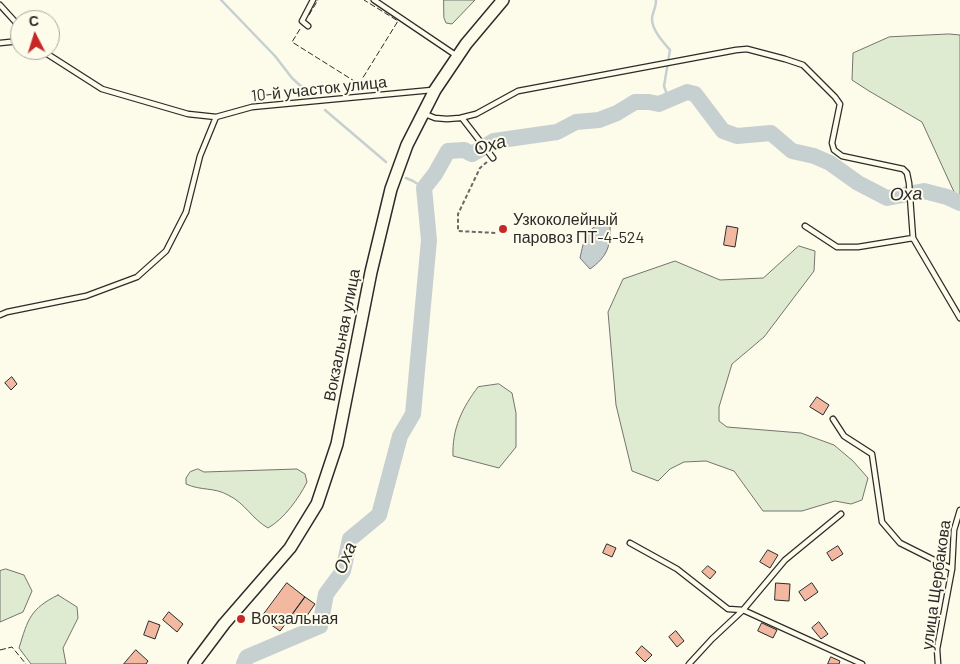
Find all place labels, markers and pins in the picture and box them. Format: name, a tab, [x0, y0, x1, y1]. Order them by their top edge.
place label: Узкоколейный паровоз ПТ-4-524	[513, 210, 644, 248]
marker: Узкоколейный паровоз ПТ-4-524	[497, 223, 509, 235]
place label: Вокзальная	[251, 609, 338, 629]
marker: Вокзальная	[235, 613, 247, 625]

